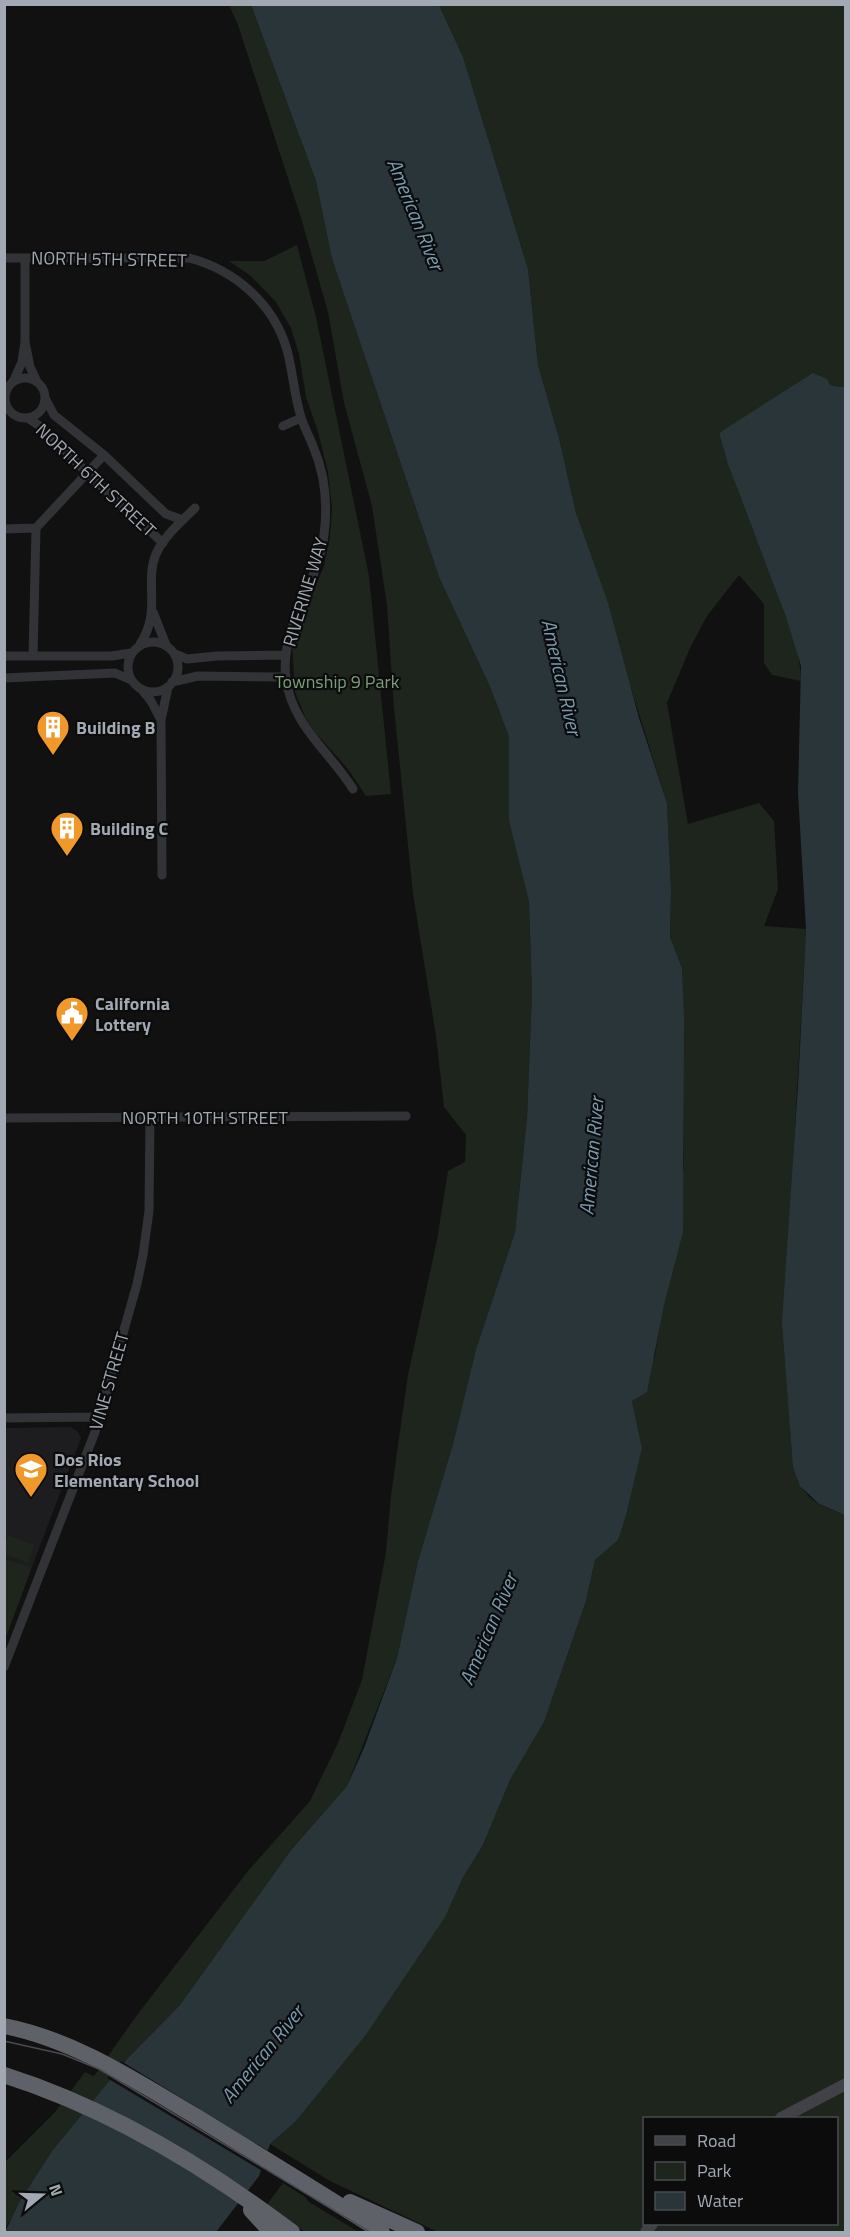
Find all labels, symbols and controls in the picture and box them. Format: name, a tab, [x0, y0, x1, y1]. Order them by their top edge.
water label: American River	[379, 153, 454, 277]
street label: NORTH 5TH STREET	[31, 244, 188, 274]
street label: NORTH 6TH STREET	[30, 417, 163, 543]
street label: RIVERINE WAY	[276, 534, 334, 650]
water label: American River	[534, 616, 591, 741]
park label: Township 9 Park	[275, 668, 400, 695]
building icon: Building B	[35, 709, 71, 756]
place label: Building B	[76, 714, 155, 741]
building icon: Building C	[49, 810, 85, 857]
place label: Building C	[90, 815, 168, 842]
place label: California Lottery	[95, 990, 170, 1038]
public building icon: California Lottery	[54, 995, 90, 1042]
water label: American River	[570, 1093, 612, 1216]
street label: NORTH 10TH STREET	[122, 1104, 289, 1131]
street label: VINE STREET	[82, 1328, 136, 1433]
place label: Dos Rios Elementary School	[54, 1446, 199, 1494]
school or university icon: Dos Rios Elementary School	[13, 1451, 49, 1498]
water label: American River	[451, 1566, 526, 1690]
water label: American River	[213, 1996, 313, 2110]
legend	[643, 2117, 838, 2225]
text: Road	[697, 2127, 736, 2154]
text: Park	[697, 2157, 732, 2184]
north arrow	[12, 2165, 72, 2225]
text: N	[43, 2181, 69, 2199]
text: Water	[697, 2187, 743, 2214]

